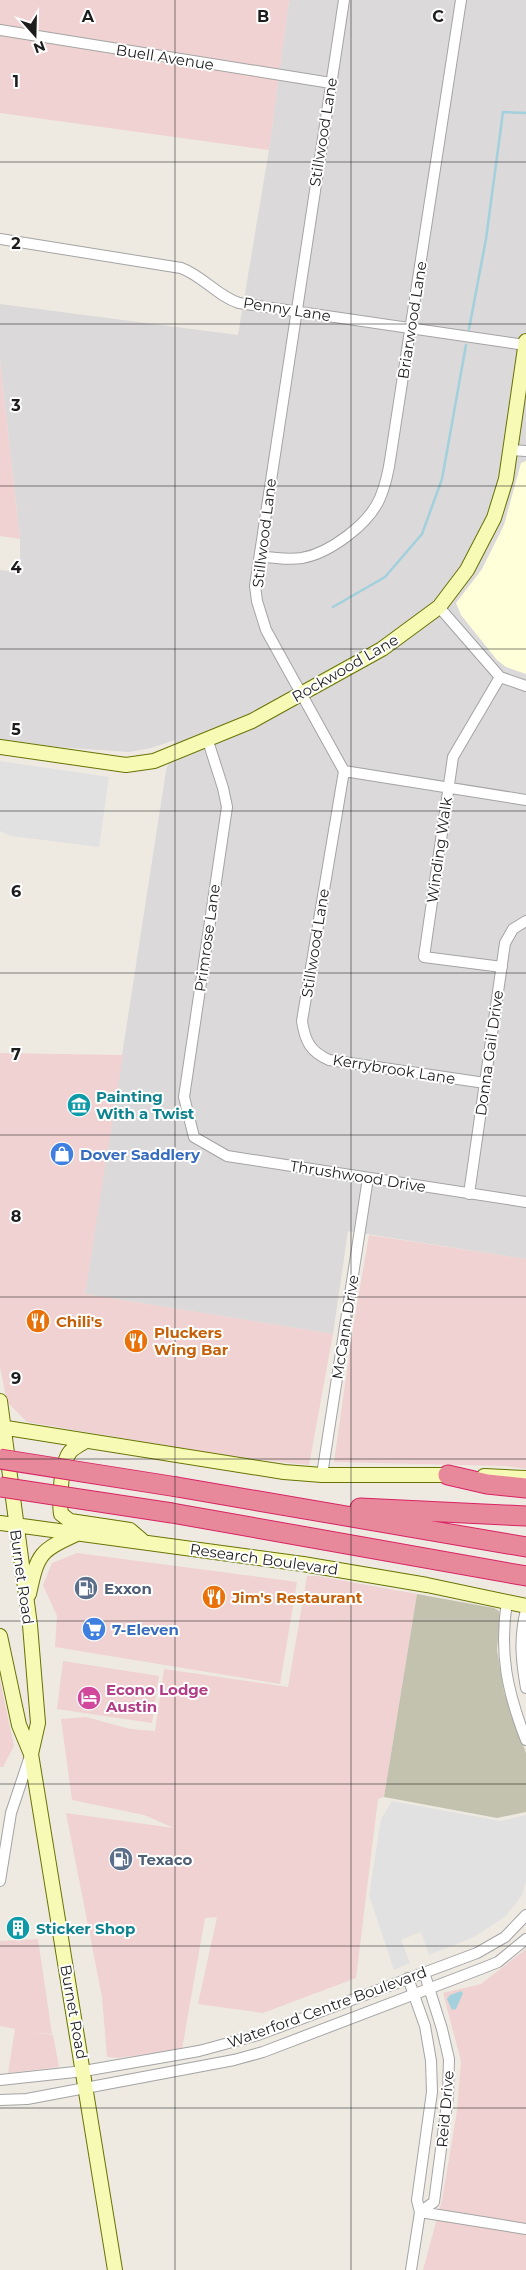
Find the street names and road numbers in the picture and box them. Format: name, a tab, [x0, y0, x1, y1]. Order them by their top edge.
street label: Buell Avenue	[115, 40, 215, 74]
street label: Stillwood Lane	[305, 76, 341, 188]
street label: Briarwood Lane	[393, 260, 431, 380]
street label: Penny Lane	[242, 293, 332, 325]
street label: Stillwood Lane	[248, 477, 280, 589]
street label: Rockwood Lane	[288, 630, 402, 706]
street label: Winding Walk	[422, 796, 456, 904]
street label: Primrose Lane	[190, 883, 224, 993]
street label: Stillwood Lane	[297, 887, 333, 999]
street label: Donna Gail Drive	[471, 989, 507, 1117]
street label: Kerrybrook Lane	[331, 1050, 457, 1088]
street label: Thrushwood Drive	[289, 1156, 427, 1196]
street label: McCann Drive	[327, 1273, 363, 1381]
street label: Burnet Road	[6, 1528, 38, 1626]
street label: Research Boulevard	[189, 1539, 339, 1579]
street label: Waterford Centre Boulevard	[225, 1962, 429, 2052]
street label: Burnet Road	[56, 1963, 92, 2061]
street label: Reid Drive	[432, 2070, 458, 2148]

